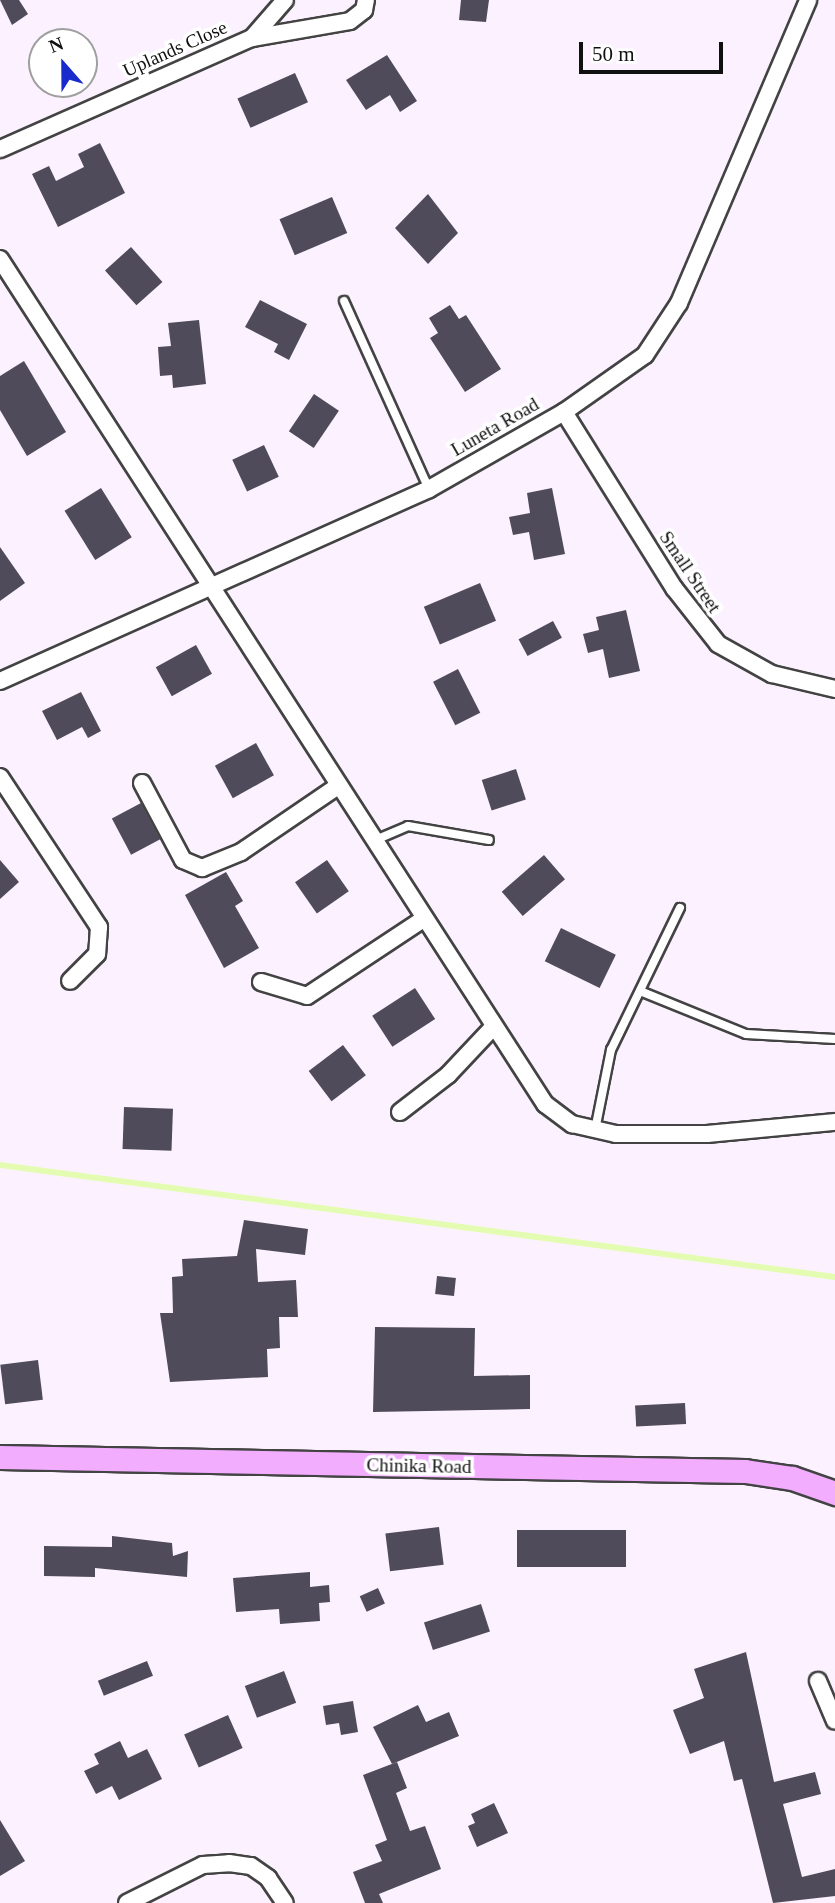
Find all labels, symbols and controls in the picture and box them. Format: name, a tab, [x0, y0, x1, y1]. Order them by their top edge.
street label: Uplands Close	[119, 16, 231, 82]
north arrow	[28, 28, 98, 98]
scale bar	[583, 28, 726, 72]
text: N	[46, 33, 66, 57]
text: 50 m	[592, 42, 635, 66]
street label: Luneta Road	[447, 393, 543, 461]
street label: Small Street	[654, 527, 726, 617]
street label: Chinika Road	[366, 1454, 472, 1478]

